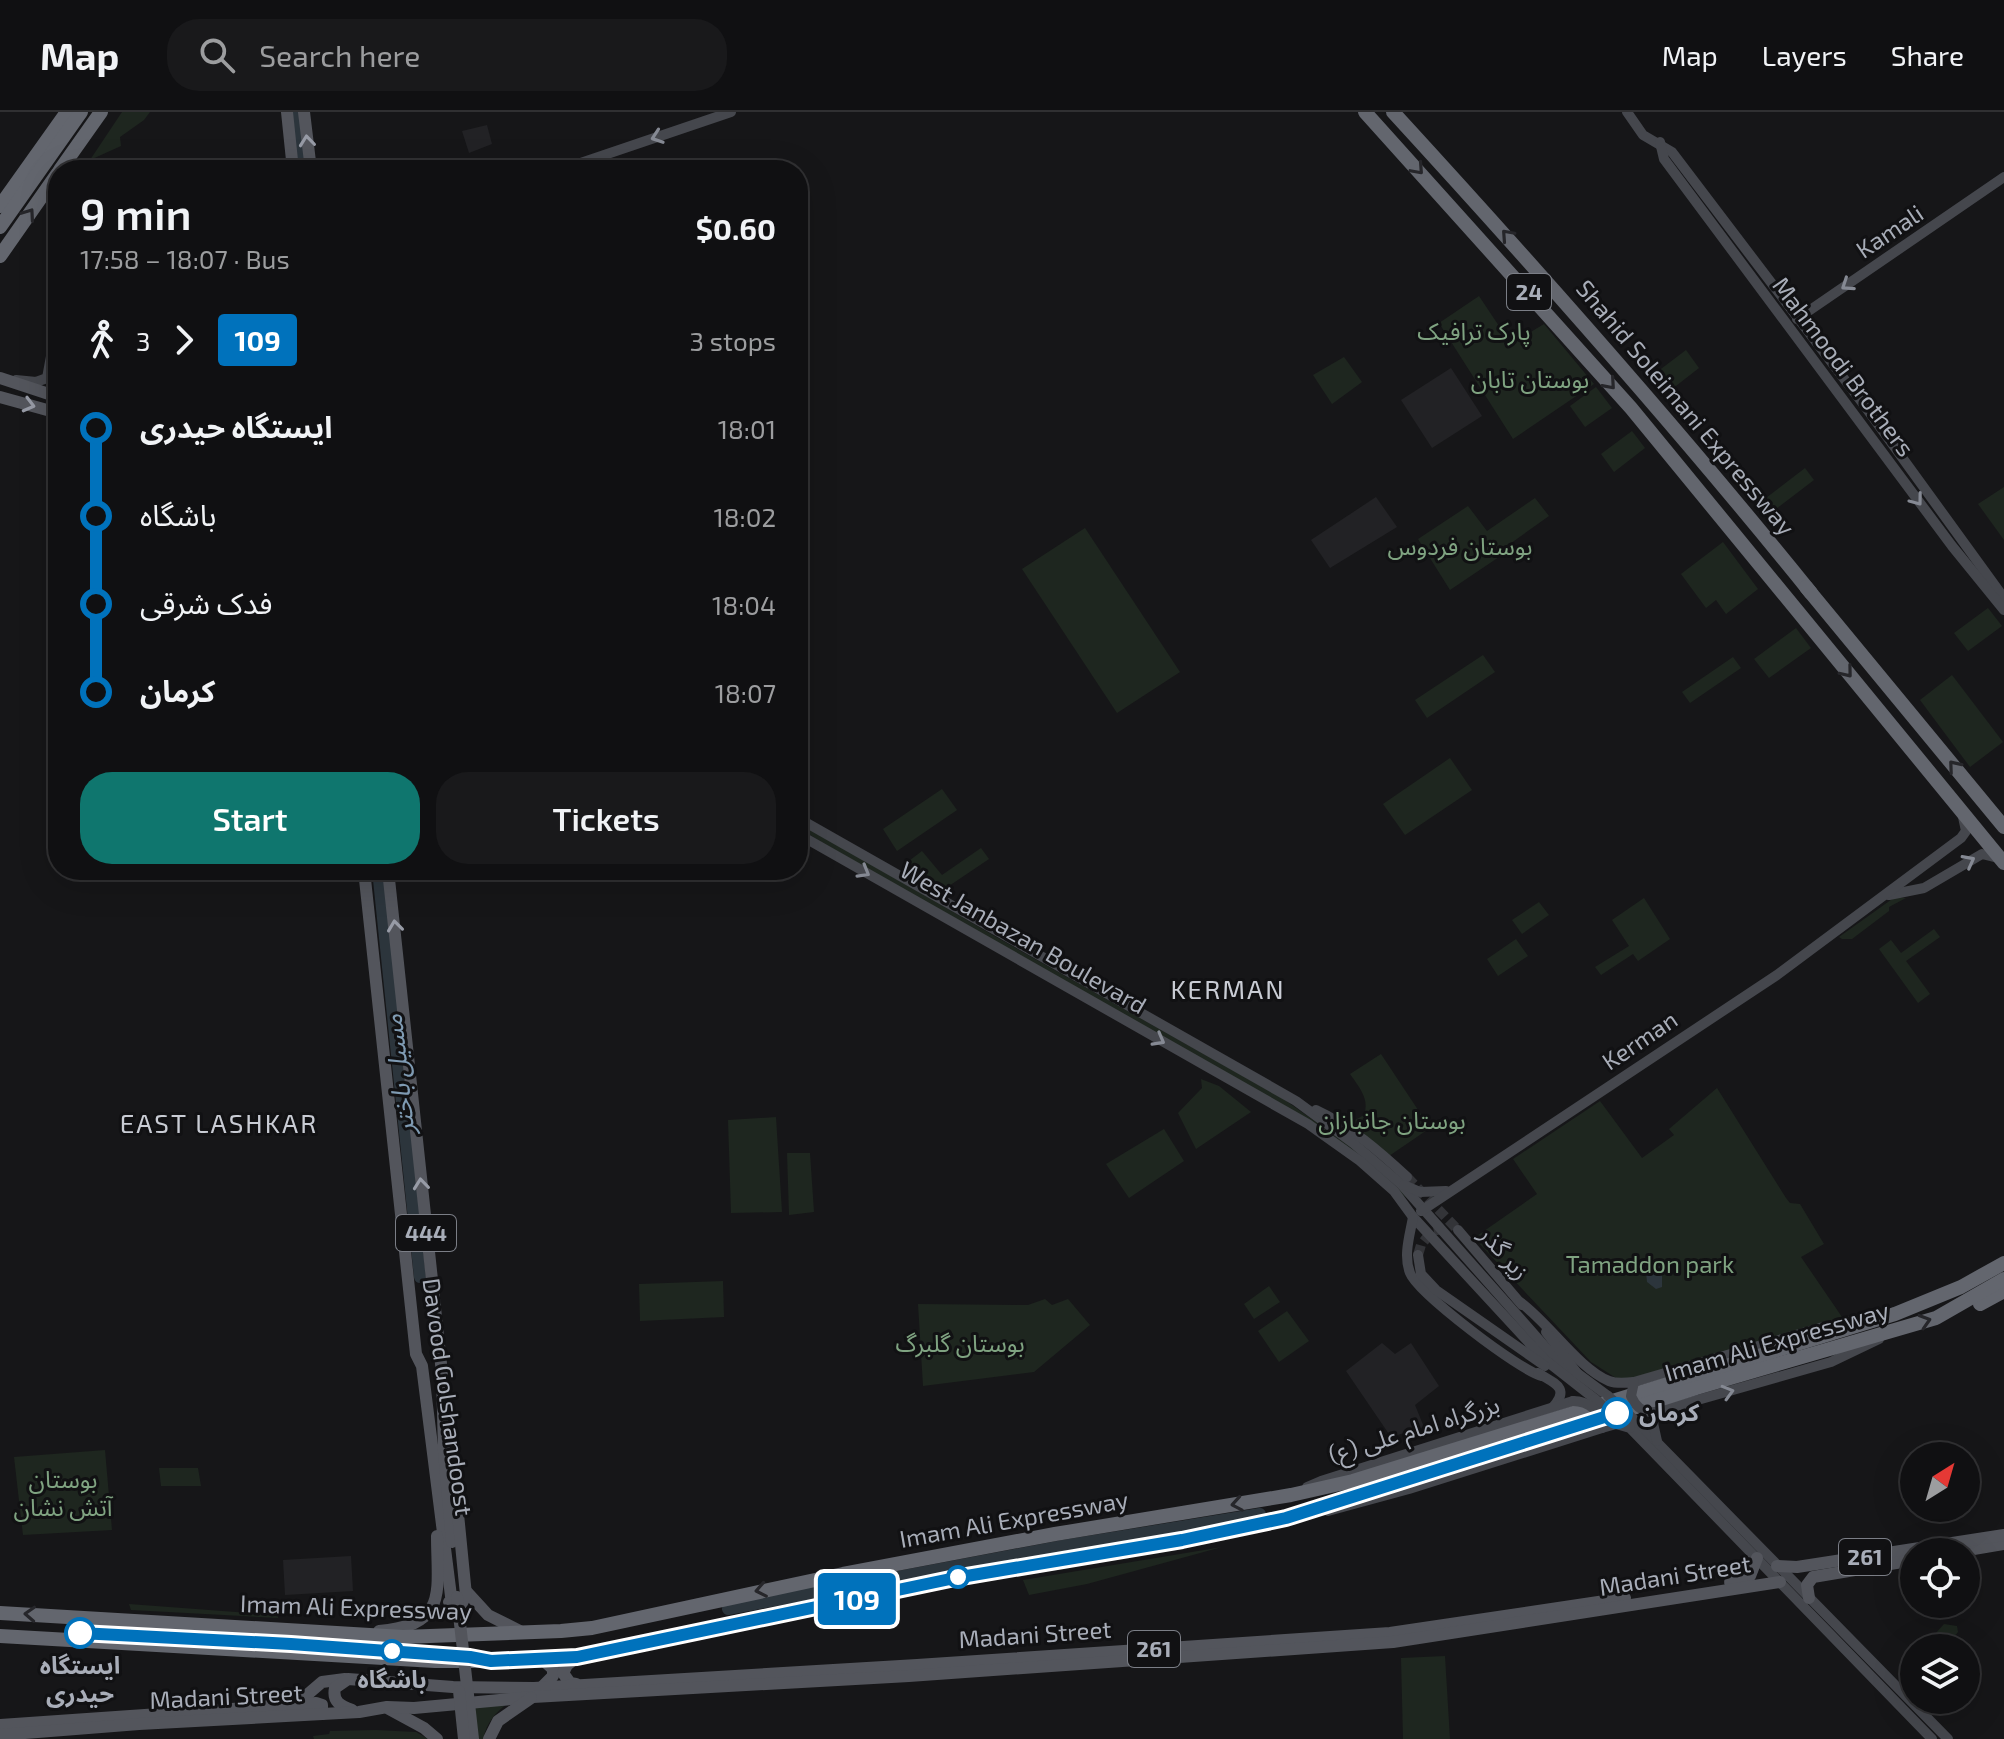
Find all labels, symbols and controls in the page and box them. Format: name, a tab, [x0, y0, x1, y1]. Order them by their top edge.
search box	[167, 19, 727, 91]
text: Map	[40, 32, 119, 78]
icon: search	[195, 33, 239, 77]
text: Search here	[259, 37, 420, 73]
text: Map	[1662, 38, 1718, 72]
text: Layers	[1762, 38, 1847, 72]
text: Share	[1891, 38, 1964, 72]
one-way arrow	[651, 128, 665, 144]
one-way arrow	[299, 134, 316, 147]
one-way arrow	[1409, 160, 1423, 175]
text: 9 min	[80, 186, 192, 239]
street label: Kamali	[1850, 198, 1928, 264]
one-way arrow	[19, 209, 34, 223]
text: $0.60	[696, 210, 776, 246]
one-way arrow	[1502, 230, 1517, 244]
text: 17:58 – 18:07 · Bus	[80, 243, 290, 274]
street label: Mahmoodi Brothers	[1767, 271, 1921, 462]
road number: 24	[1507, 274, 1551, 310]
street label: Shahid Soleimani Expressway	[1571, 274, 1802, 541]
one-way arrow	[1842, 275, 1856, 290]
park label: پارک ترافیک	[1417, 316, 1531, 347]
icon: walk	[80, 318, 124, 362]
icon: forward	[162, 318, 206, 362]
text: 109	[234, 323, 281, 357]
text: 3	[136, 325, 150, 356]
text: 3 stops	[690, 325, 776, 356]
park label: بوستان تابان	[1471, 364, 1589, 394]
one-way arrow	[1600, 375, 1615, 390]
one-way arrow	[22, 395, 36, 412]
text: ایستگاه حیدری	[140, 408, 332, 444]
text: 18:01	[718, 413, 776, 444]
one-way arrow	[1908, 491, 1922, 506]
text: باشگاه	[140, 496, 216, 532]
text: 18:02	[713, 501, 776, 532]
park label: بوستان فردوس	[1387, 531, 1533, 561]
text: فدک شرقی	[140, 584, 272, 620]
text: 18:04	[712, 589, 776, 620]
one-way arrow	[1837, 663, 1851, 678]
text: کرمان	[140, 672, 215, 708]
text: 18:07	[715, 677, 776, 708]
one-way arrow	[1949, 761, 1964, 776]
button: Start	[80, 772, 420, 864]
button: Tickets	[436, 772, 776, 864]
street label: West Janbazan Boulevard	[896, 854, 1152, 1019]
one-way arrow	[1960, 855, 1975, 870]
one-way arrow	[855, 862, 870, 878]
one-way arrow	[386, 919, 403, 932]
district label: KERMAN	[1170, 973, 1286, 1004]
street label: Kerman	[1596, 1004, 1682, 1075]
water label: مسیل باختر	[376, 1012, 421, 1137]
one-way arrow	[1150, 1031, 1165, 1046]
park label: بوستان جانبازان	[1318, 1105, 1466, 1135]
district label: EAST LASHKAR	[120, 1107, 318, 1138]
one-way arrow	[413, 1177, 430, 1190]
road number: 444	[396, 1215, 456, 1251]
street label: زیر گذر	[1473, 1219, 1536, 1285]
park label: Tamaddon park	[1566, 1249, 1734, 1278]
street label: Davood Golshandoost	[417, 1276, 480, 1517]
street label: Imam Ali Expressway	[1661, 1295, 1892, 1386]
one-way arrow	[1918, 1314, 1931, 1330]
park label: بوستان گلبرگ	[895, 1328, 1025, 1358]
one-way arrow	[1721, 1385, 1735, 1401]
street label: بزرگراه امام علی (ع)	[1325, 1389, 1504, 1473]
place label: کرمان	[1639, 1397, 1700, 1427]
marker: کرمان	[1602, 1398, 1632, 1428]
north arrow	[1900, 1442, 1980, 1522]
map controls	[1900, 1442, 1980, 1714]
park label: بوستان آتش نشان	[14, 1464, 113, 1522]
street label: Imam Ali Expressway	[897, 1484, 1131, 1553]
one-way arrow	[1230, 1495, 1244, 1512]
button: locate	[1900, 1538, 1980, 1618]
road number: 261	[1839, 1539, 1891, 1575]
street label: Madani Street	[1597, 1548, 1753, 1601]
unlabelled marker	[947, 1566, 969, 1588]
line badge: 109	[811, 1573, 903, 1625]
one-way arrow	[754, 1581, 768, 1598]
text: 109	[834, 1582, 880, 1616]
street label: Imam Ali Expressway	[240, 1588, 473, 1625]
one-way arrow	[23, 1606, 36, 1623]
street label: Madani Street	[958, 1614, 1112, 1653]
marker: ایستگاه حیدری	[65, 1618, 95, 1648]
road number: 261	[1128, 1631, 1180, 1667]
button: layers	[1900, 1634, 1980, 1714]
marker: باشگاه	[381, 1640, 403, 1662]
place label: ایستگاه حیدری	[40, 1650, 120, 1708]
place label: باشگاه	[357, 1664, 427, 1694]
street label: Madani Street	[149, 1677, 303, 1714]

